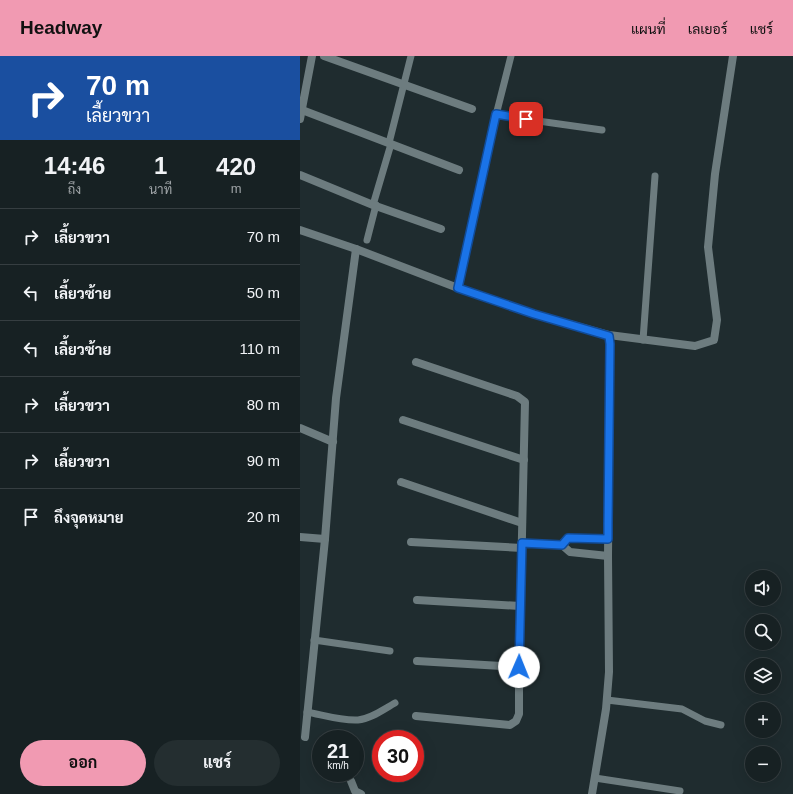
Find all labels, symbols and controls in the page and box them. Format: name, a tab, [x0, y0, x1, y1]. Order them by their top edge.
text: Headway	[20, 17, 102, 38]
text: แผนที่	[631, 21, 666, 37]
text: เลเยอร์	[688, 21, 728, 37]
text: แชร์	[750, 21, 773, 37]
text: 70 m	[86, 70, 150, 101]
icon: right	[20, 72, 72, 124]
pin	[509, 102, 543, 136]
text: เลี้ยวขวา	[86, 106, 150, 126]
icon: arrive	[515, 108, 537, 130]
text: 14:46	[44, 152, 105, 179]
text: 1	[154, 152, 167, 179]
text: 420	[216, 153, 256, 180]
text: m	[231, 181, 242, 196]
text: ถึง	[68, 182, 81, 197]
text: นาที	[149, 182, 172, 197]
icon: right	[20, 226, 42, 248]
text: 70 m	[247, 228, 280, 245]
text: เลี้ยวขวา	[54, 229, 110, 246]
icon: left	[20, 282, 42, 304]
text: 50 m	[247, 284, 280, 301]
text: เลี้ยวซ้าย	[54, 285, 111, 302]
icon: left	[20, 338, 42, 360]
text: 110 m	[239, 340, 280, 357]
text: เลี้ยวซ้าย	[54, 341, 111, 358]
icon: right	[20, 394, 42, 416]
text: 80 m	[247, 396, 280, 413]
text: เลี้ยวขวา	[54, 397, 110, 414]
icon: right	[20, 450, 42, 472]
text: 90 m	[247, 452, 280, 469]
text: เลี้ยวขวา	[54, 453, 110, 470]
icon: arrive	[20, 506, 42, 528]
text: 20 m	[247, 508, 280, 525]
text: ถึงจุดหมาย	[54, 509, 124, 526]
map controls	[745, 570, 781, 782]
button: sound	[745, 570, 781, 606]
button: search	[745, 614, 781, 650]
position arrow	[498, 646, 540, 688]
button: layers	[745, 658, 781, 694]
button: +	[745, 702, 781, 738]
speed limit sign: 30	[372, 730, 424, 782]
button: ออก	[20, 740, 146, 786]
button: แชร์	[154, 740, 280, 786]
text: 21	[327, 740, 349, 762]
button: −	[745, 746, 781, 782]
text: km/h	[327, 760, 349, 771]

